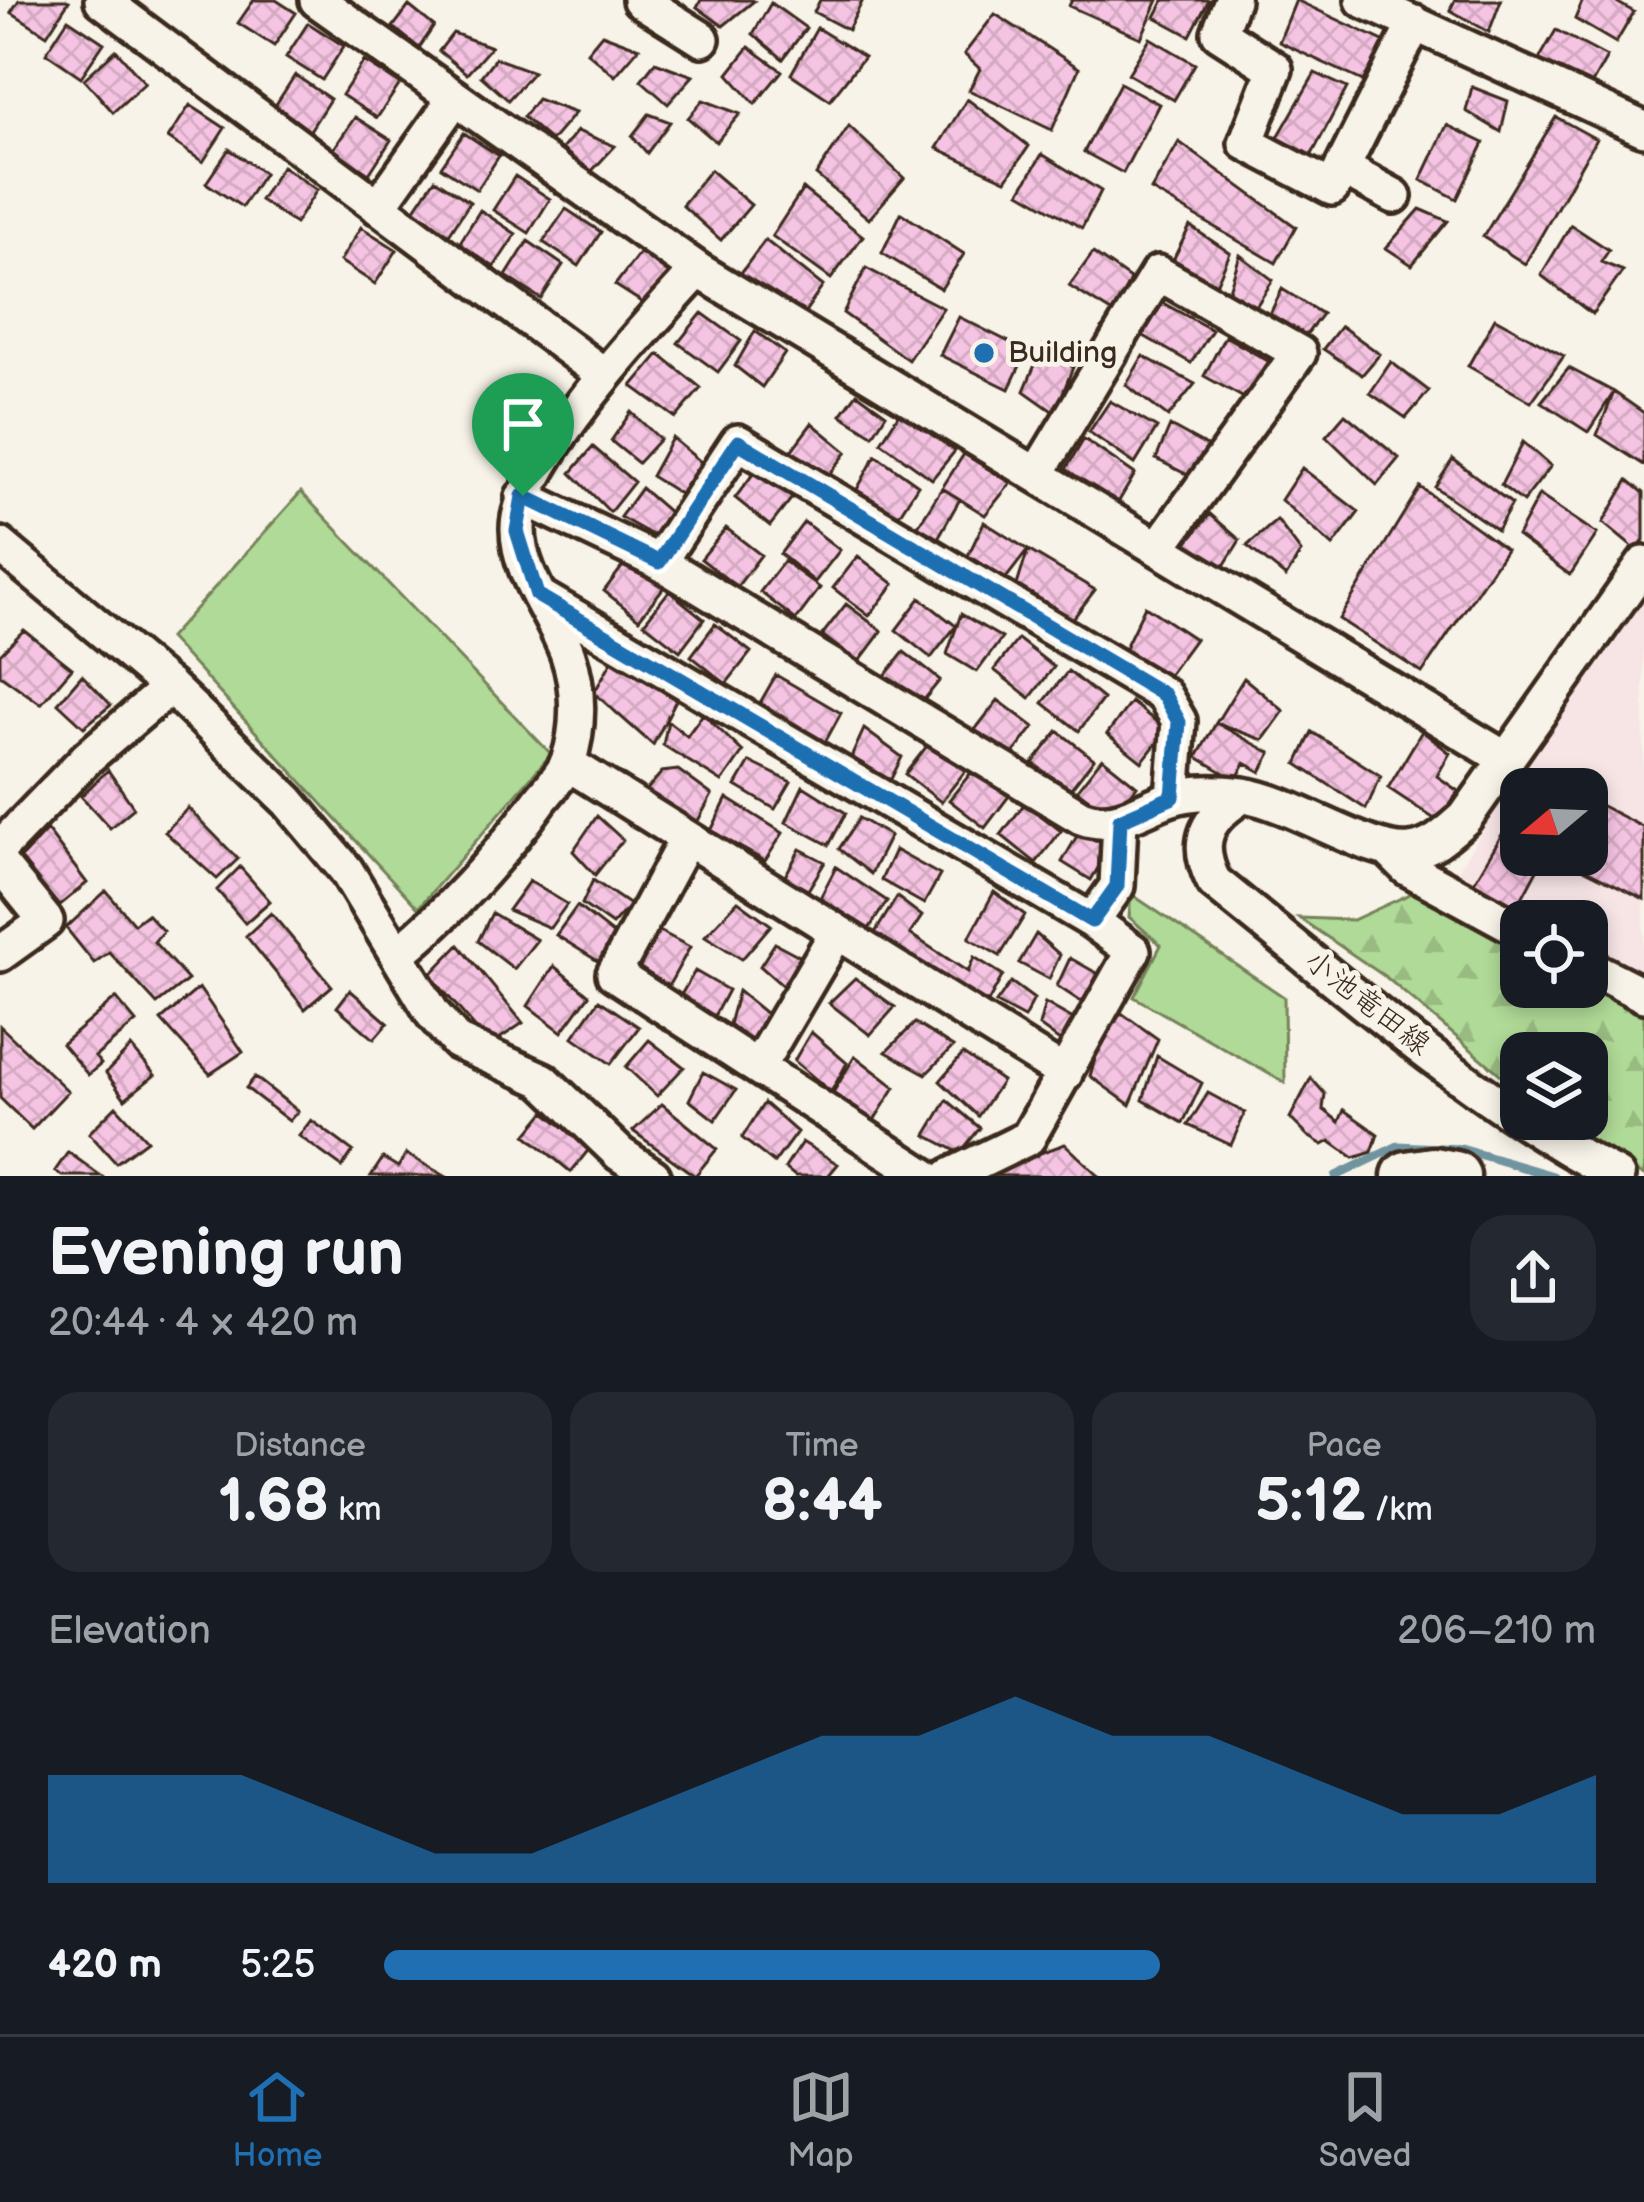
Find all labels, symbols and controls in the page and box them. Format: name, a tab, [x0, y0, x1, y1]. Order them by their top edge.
place label: Building	[1008, 335, 1117, 371]
marker: Building	[971, 340, 997, 366]
pin	[472, 373, 574, 496]
icon: arrive	[490, 391, 556, 457]
north arrow	[1500, 768, 1608, 876]
map controls	[1500, 768, 1608, 1140]
button: locate	[1500, 900, 1608, 1008]
street label: 小池竜田線	[1297, 943, 1437, 1063]
button: layers	[1500, 1032, 1608, 1140]
text: Evening run	[48, 1215, 404, 1294]
button: share	[1470, 1215, 1596, 1341]
text: 20:44 · 4 × 420 m	[48, 1300, 358, 1347]
text: Distance	[234, 1426, 366, 1466]
text: Time	[785, 1426, 859, 1466]
text: Pace	[1306, 1426, 1382, 1466]
text: 1.68	[218, 1466, 329, 1538]
text: 8:44	[761, 1466, 883, 1538]
text: 5:12	[1255, 1466, 1365, 1538]
text: km	[329, 1490, 382, 1530]
text: /km	[1365, 1490, 1433, 1530]
text: Elevation	[48, 1608, 211, 1655]
text: 206–210 m	[1397, 1608, 1596, 1655]
text: 420 m	[48, 1942, 162, 1989]
text: 5:25	[240, 1942, 316, 1989]
tab: Home	[233, 2064, 322, 2176]
tab: Map	[787, 2064, 854, 2176]
tab: Saved	[1319, 2064, 1411, 2176]

